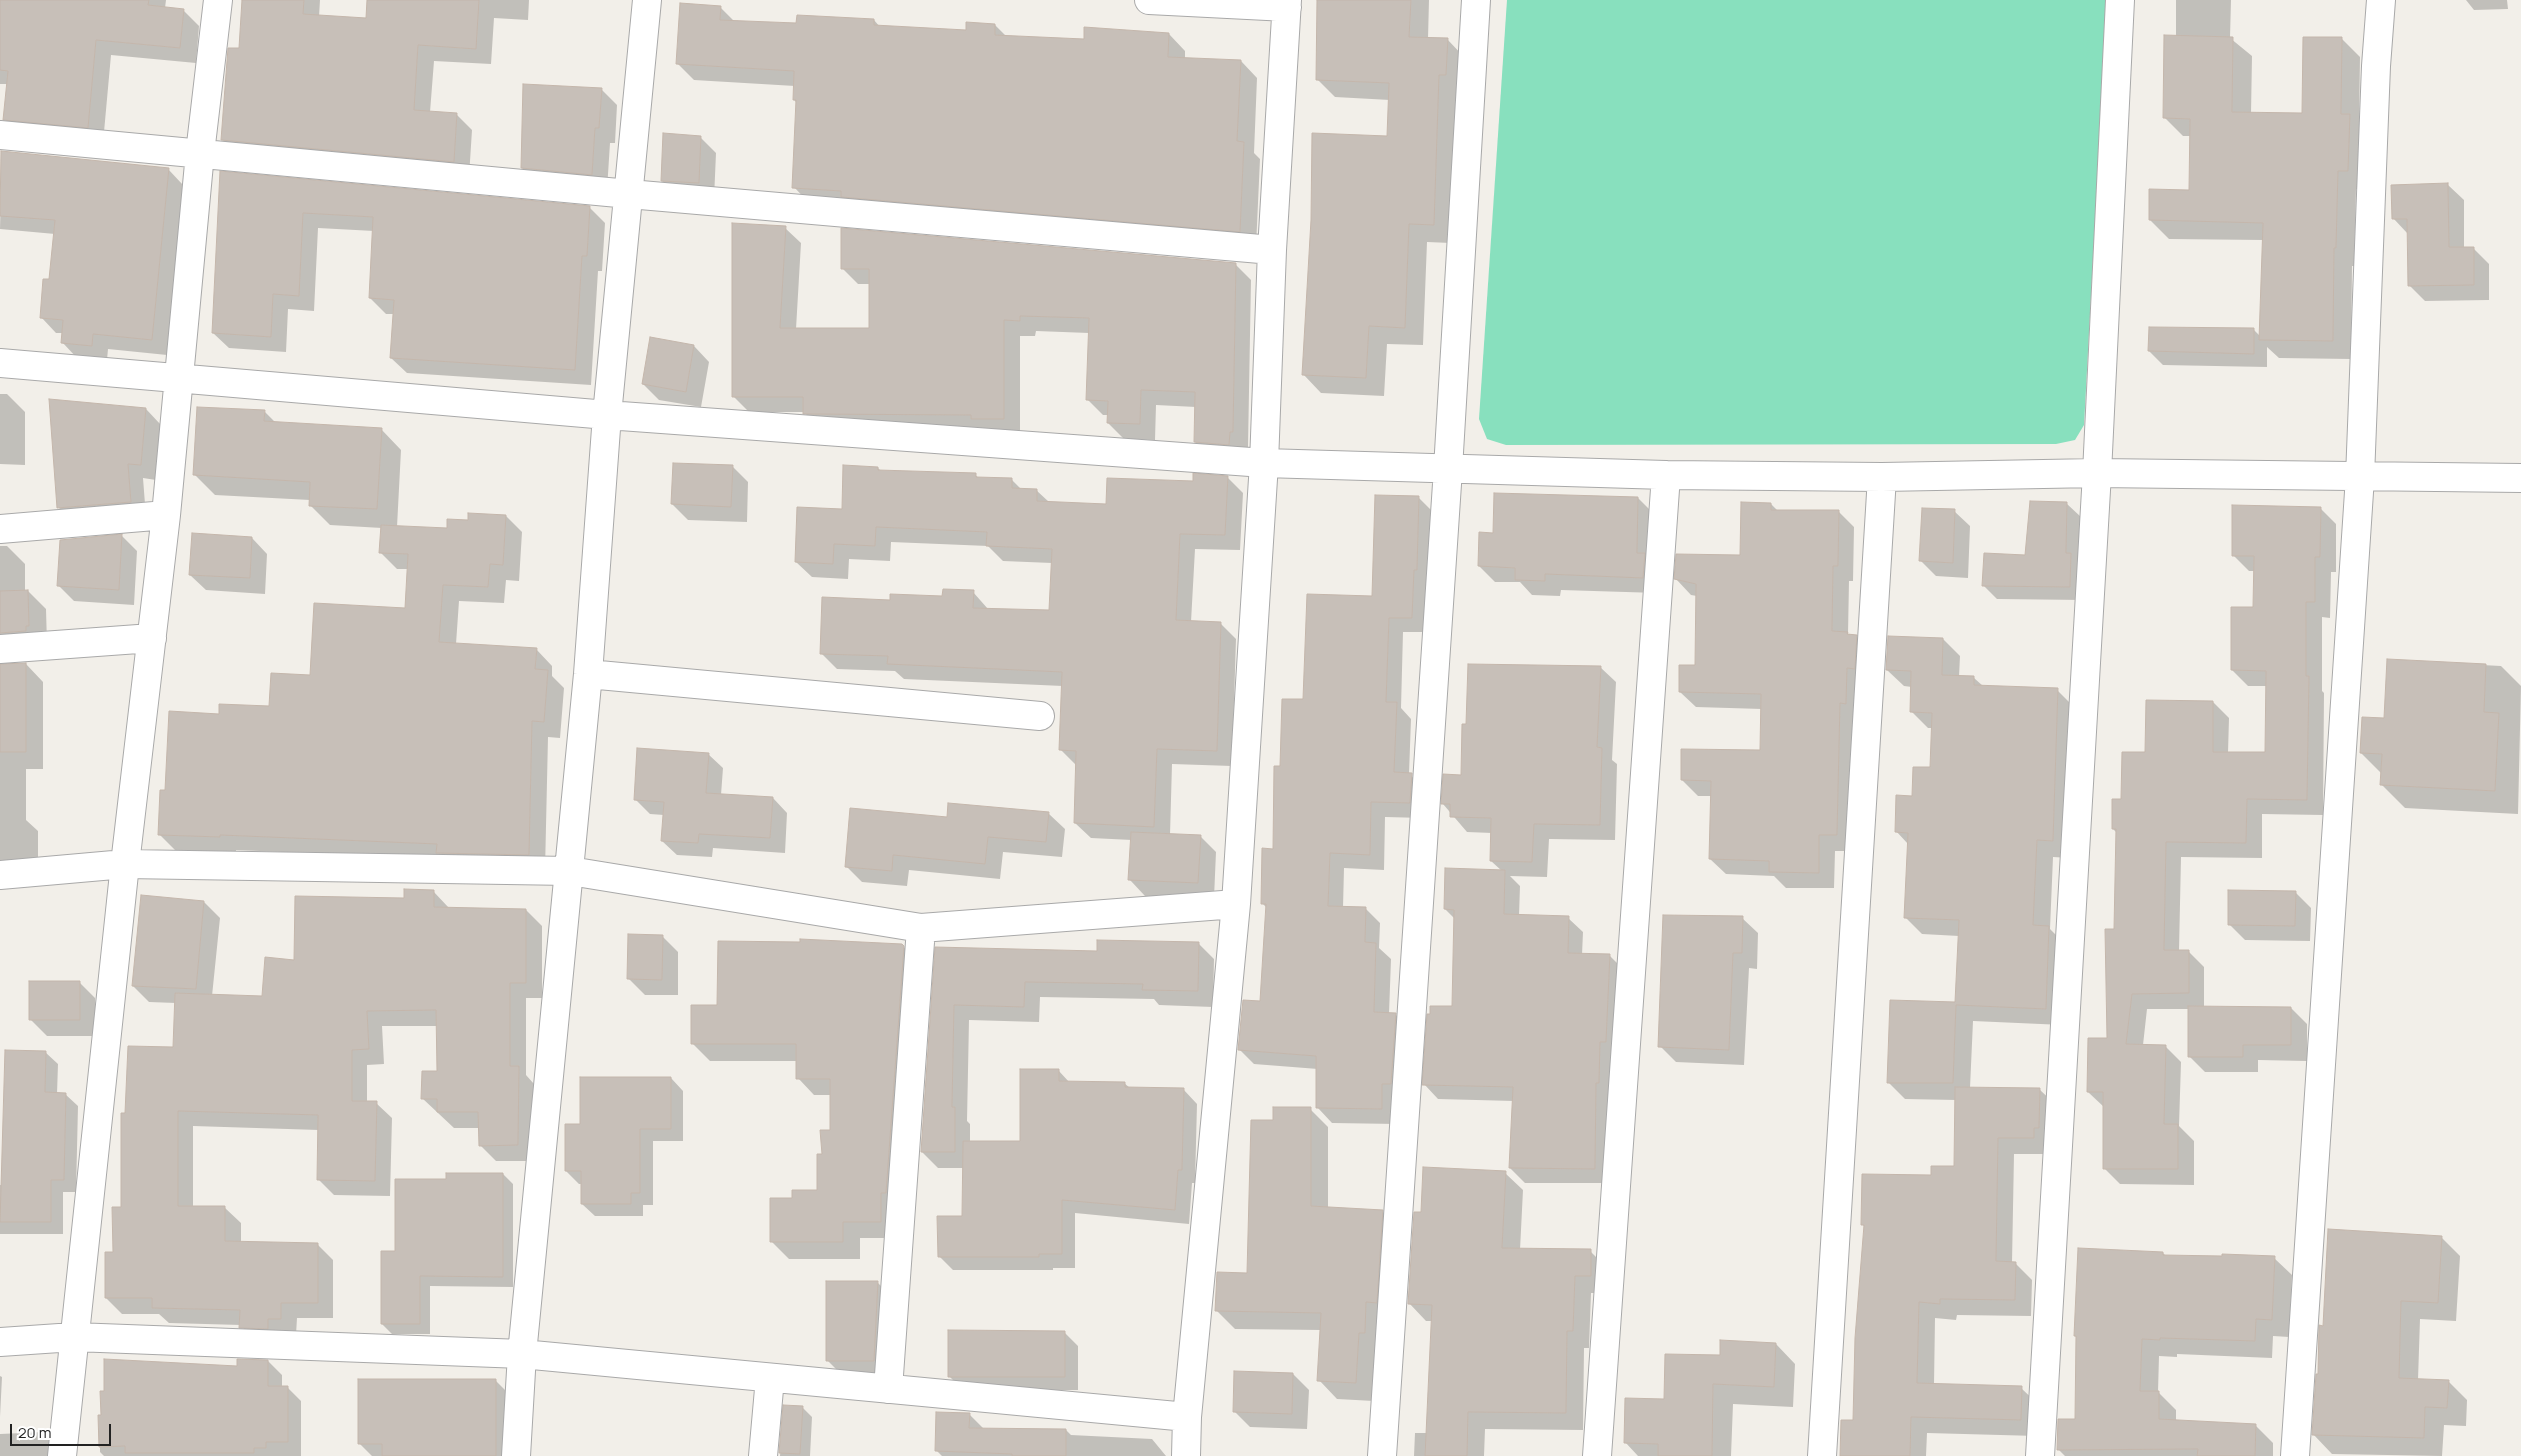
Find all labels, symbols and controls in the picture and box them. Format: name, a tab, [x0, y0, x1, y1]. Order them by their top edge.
scale bar	[12, 1414, 114, 1446]
text: 20 m	[18, 1422, 51, 1443]

